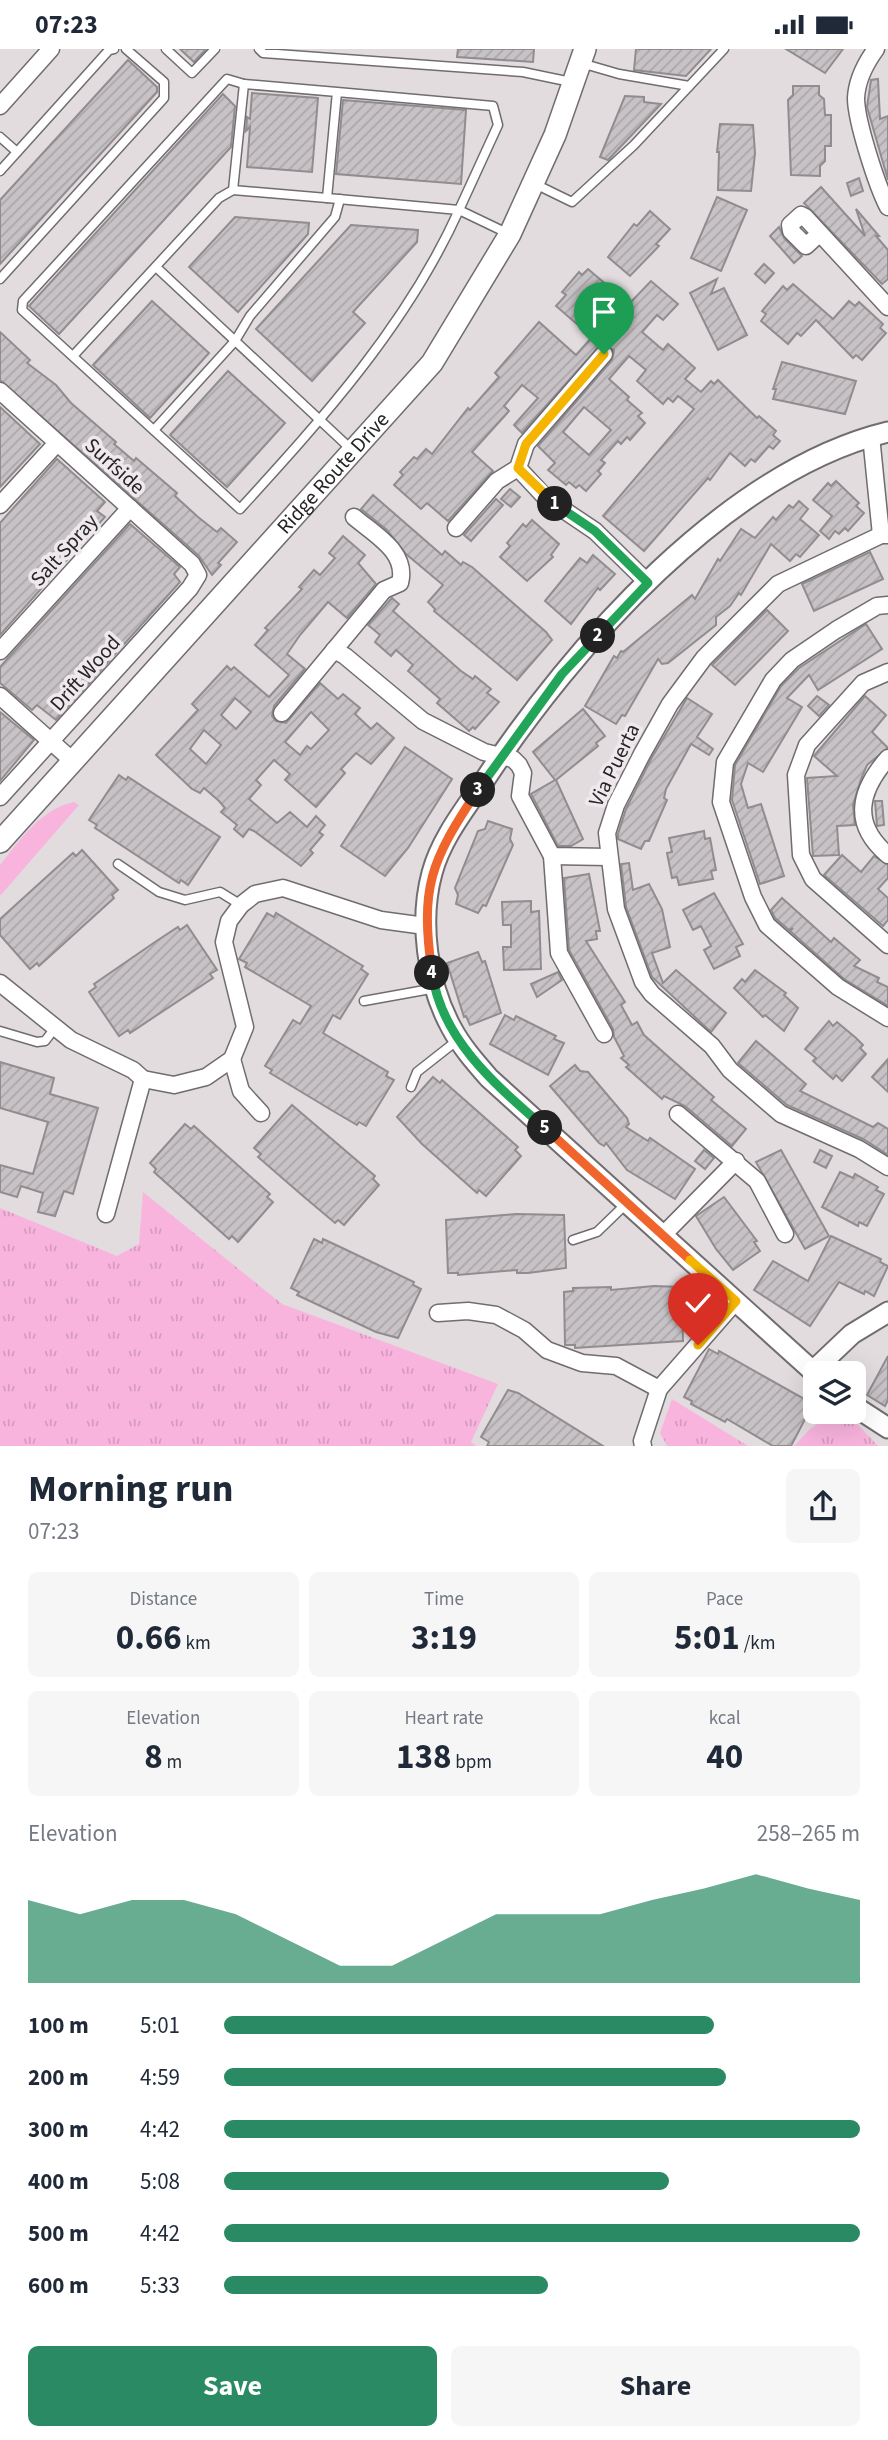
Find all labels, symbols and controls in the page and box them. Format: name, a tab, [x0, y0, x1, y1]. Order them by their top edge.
text: 07:23	[35, 6, 98, 43]
pin	[574, 282, 634, 354]
icon: arrive	[585, 293, 623, 331]
street label: Ridge Route Drive	[270, 405, 396, 541]
street label: Surfside	[78, 431, 152, 501]
pin: 1	[538, 487, 572, 521]
text: 1	[549, 490, 560, 517]
street label: Salt Spray	[23, 507, 105, 593]
pin: 2	[580, 619, 616, 653]
text: 2	[592, 622, 603, 649]
street label: Drift Wood	[43, 628, 127, 718]
street label: Via Puerta	[581, 718, 647, 812]
pin: 3	[461, 773, 496, 807]
text: 3	[472, 776, 483, 803]
pin: 4	[414, 955, 450, 991]
text: 4	[426, 959, 437, 986]
pin: 5	[528, 1111, 562, 1145]
text: 5	[539, 1114, 550, 1141]
pin	[668, 1273, 728, 1345]
icon: check	[679, 1284, 717, 1322]
map controls	[803, 1361, 866, 1424]
button: layers	[803, 1361, 866, 1424]
text: Morning run	[28, 1462, 233, 1516]
button: share	[786, 1469, 860, 1543]
text: 07:23	[28, 1515, 79, 1548]
text: Distance	[130, 1586, 197, 1613]
text: Time	[424, 1586, 464, 1613]
text: Pace	[706, 1586, 743, 1613]
text: 0.66	[116, 1613, 182, 1663]
text: 3:19	[411, 1613, 477, 1663]
text: 5:01	[674, 1613, 740, 1663]
text: km	[182, 1630, 211, 1657]
text: /km	[740, 1630, 775, 1657]
text: Elevation	[126, 1705, 200, 1732]
text: Heart rate	[404, 1705, 483, 1732]
text: kcal	[709, 1705, 741, 1732]
text: 8	[144, 1732, 163, 1782]
text: 138	[396, 1732, 451, 1782]
text: 40	[706, 1732, 743, 1782]
text: m	[163, 1749, 182, 1776]
text: bpm	[451, 1749, 492, 1776]
text: Elevation	[28, 1817, 118, 1850]
text: 258–265 m	[757, 1817, 860, 1850]
text: 100 m	[28, 2009, 89, 2042]
text: 5:01	[140, 2009, 180, 2042]
text: 200 m	[28, 2061, 89, 2094]
text: 4:59	[140, 2061, 180, 2094]
text: 300 m	[28, 2113, 89, 2146]
text: 4:42	[140, 2113, 180, 2146]
text: 400 m	[28, 2165, 89, 2198]
text: 5:08	[140, 2165, 180, 2198]
text: 500 m	[28, 2217, 89, 2250]
text: 4:42	[140, 2217, 180, 2250]
text: 600 m	[28, 2269, 89, 2302]
text: 5:33	[140, 2269, 180, 2302]
button: Save	[28, 2346, 437, 2426]
button: Share	[451, 2346, 860, 2426]

